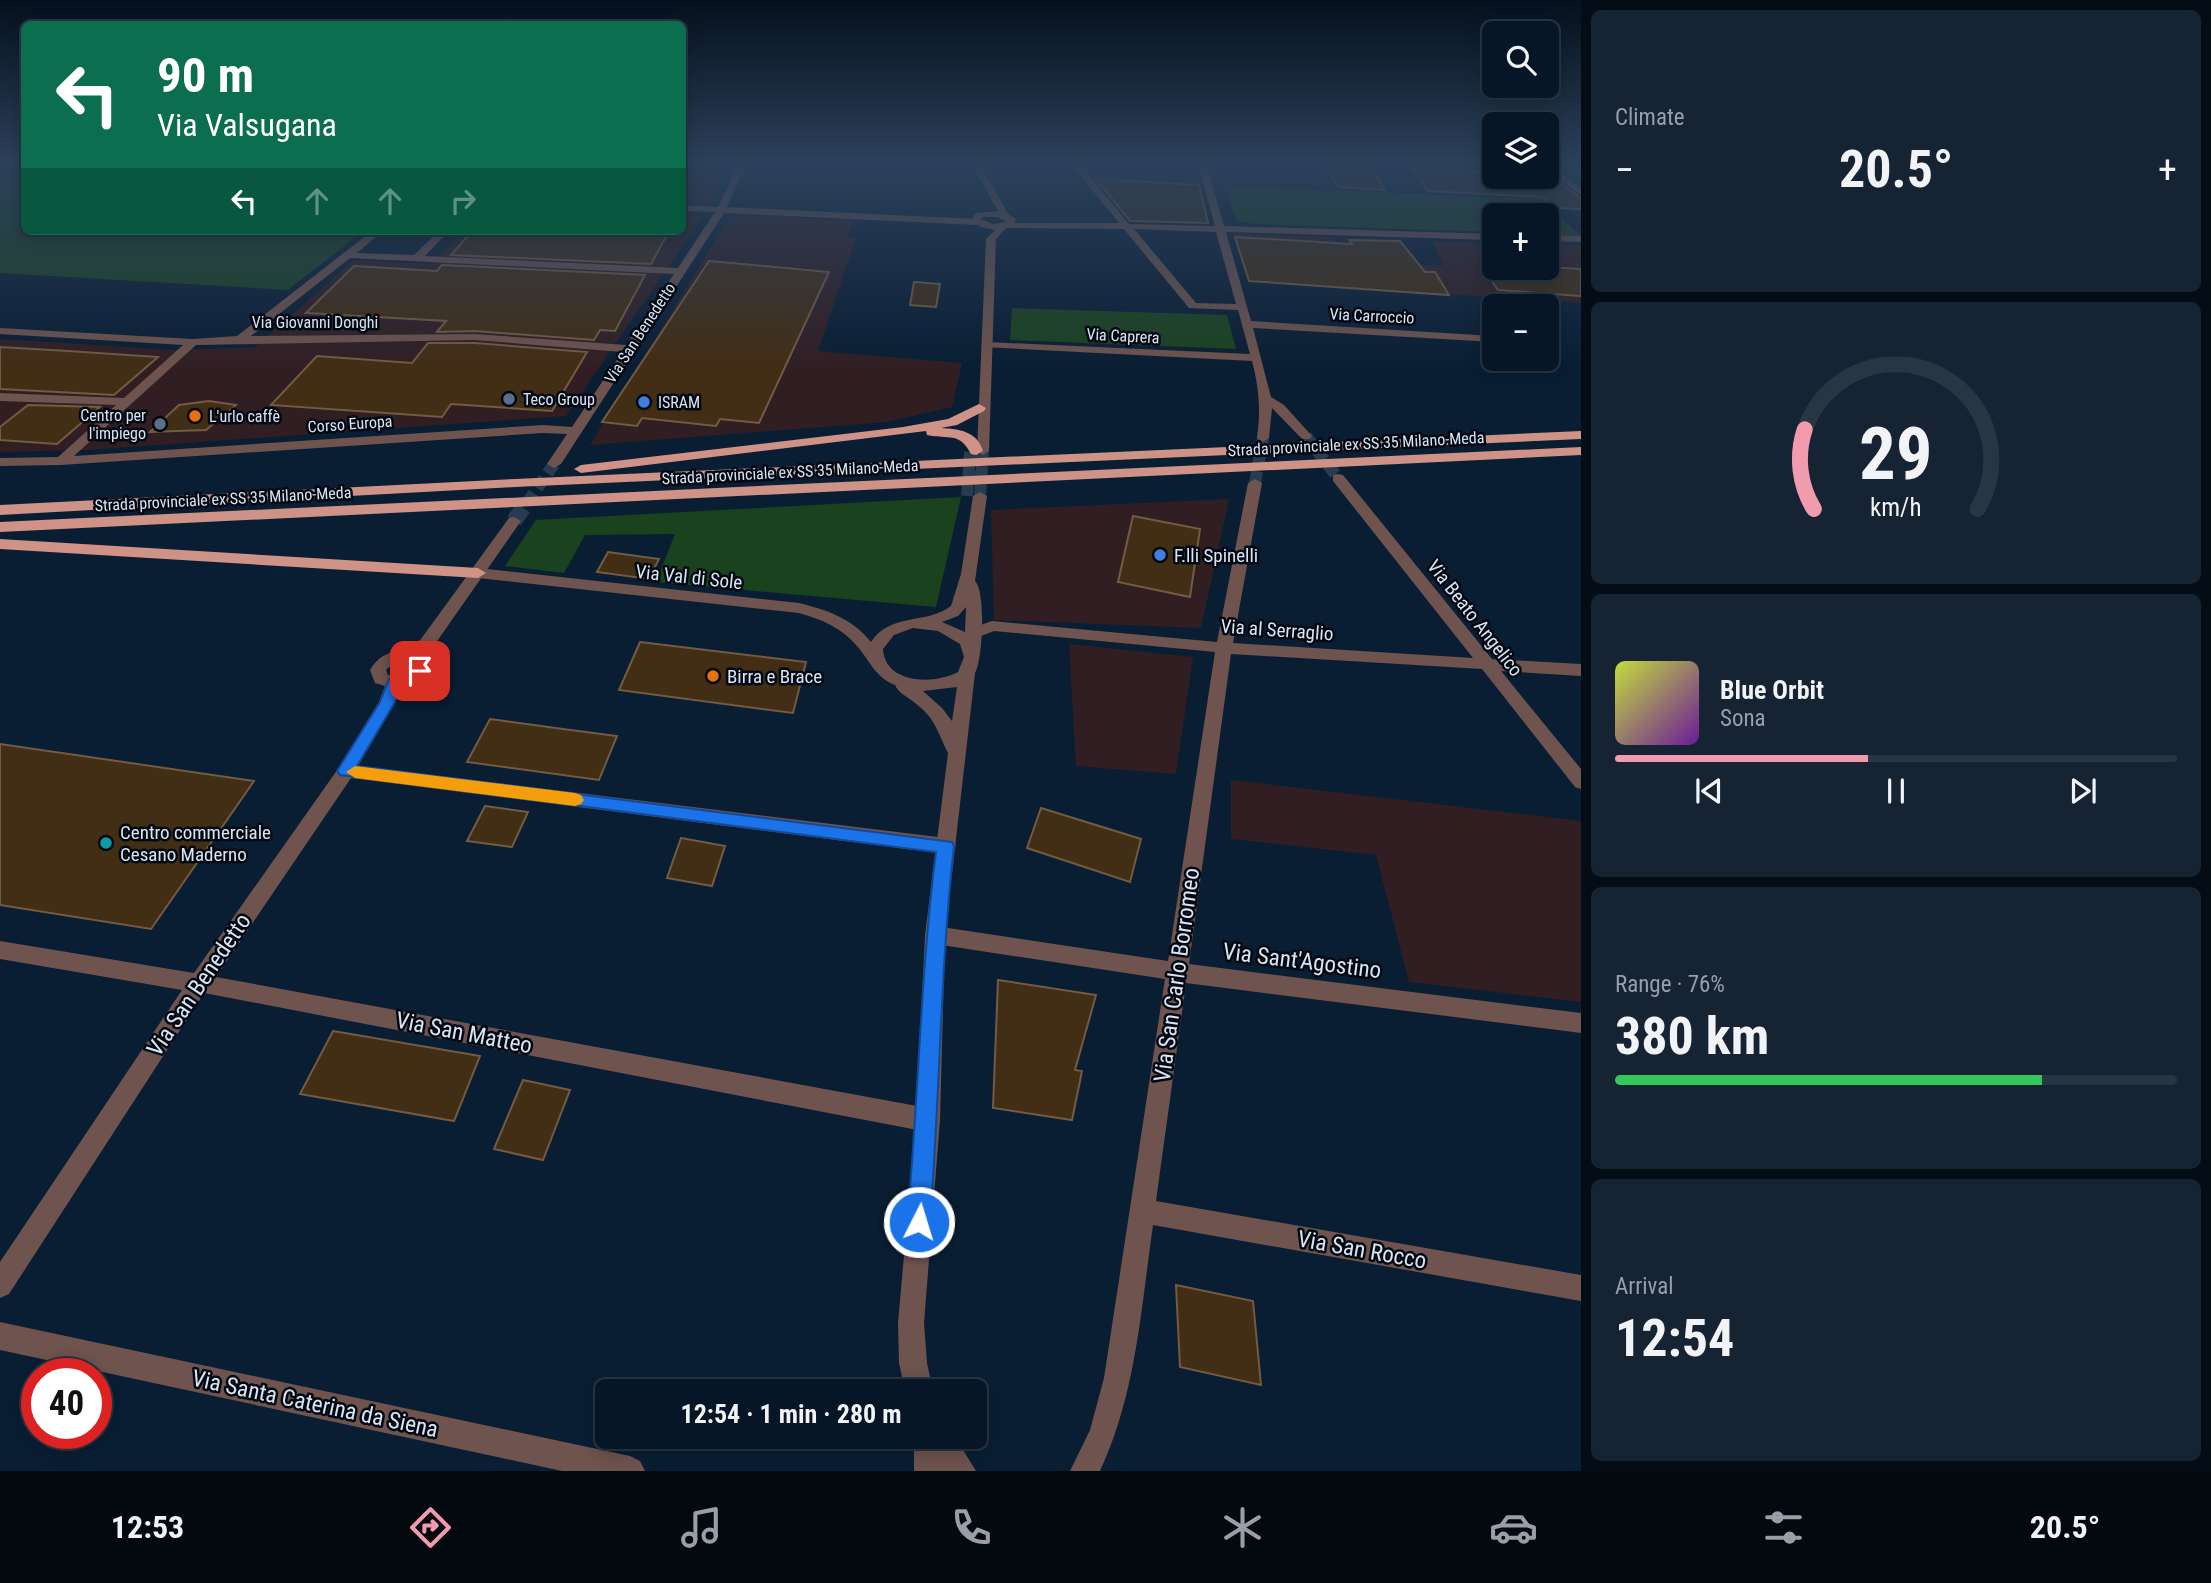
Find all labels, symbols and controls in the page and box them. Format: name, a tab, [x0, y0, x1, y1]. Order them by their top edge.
map controls	[1482, 21, 1559, 371]
button: search	[1482, 21, 1559, 98]
text: 90 m	[157, 47, 254, 104]
icon: left	[42, 49, 133, 140]
text: Climate	[1615, 104, 1685, 131]
text: Via Valsugana	[157, 106, 337, 144]
button: layers	[1482, 112, 1559, 189]
text: 20.5°	[1839, 139, 1953, 200]
text: −	[1615, 148, 1634, 192]
text: +	[2158, 148, 2177, 192]
icon: left	[225, 182, 263, 220]
icon: ahead	[298, 182, 336, 220]
icon: ahead	[371, 182, 409, 220]
icon: right	[444, 182, 482, 220]
button: +	[1482, 203, 1559, 280]
street label: Via San Benedetto	[601, 279, 679, 387]
button: −	[1482, 294, 1559, 371]
street label: Via Carroccio	[1329, 304, 1415, 328]
street label: Via Giovanni Donghi	[252, 313, 378, 332]
street label: Via Caprera	[1086, 325, 1160, 347]
place label: Teco Group	[523, 390, 595, 409]
marker: Teco Group	[501, 391, 517, 407]
place label: ISRAM	[658, 393, 700, 412]
marker: ISRAM	[636, 394, 652, 410]
place label: Centro per l'impiego	[80, 406, 146, 443]
place label: L'urlo caffè	[209, 407, 280, 426]
marker: L'urlo caffè	[187, 408, 203, 424]
street label: Corso Europa	[307, 412, 393, 436]
text: 29	[1859, 412, 1933, 498]
marker: Centro per l'impiego	[152, 416, 168, 432]
street label: Strada provinciale ex SS 35 Milano-Meda	[1227, 428, 1485, 460]
street label: Strada provinciale ex SS 35 Milano-Meda	[661, 456, 919, 488]
street label: Strada provinciale ex SS 35 Milano-Meda	[94, 483, 352, 515]
text: km/h	[1870, 493, 1922, 522]
place label: F.lli Spinelli	[1174, 544, 1258, 567]
marker: F.lli Spinelli	[1152, 547, 1168, 563]
street label: Via Beato Angelico	[1422, 555, 1528, 681]
street label: Via Val di Sole	[634, 560, 744, 594]
street label: Via al Serraglio	[1220, 615, 1334, 645]
pin	[390, 641, 450, 701]
icon: arrive	[401, 652, 439, 690]
place label: Birra e Brace	[727, 665, 822, 688]
marker: Birra e Brace	[705, 668, 721, 684]
text: Blue Orbit	[1720, 675, 1824, 705]
text: Sona	[1720, 705, 1766, 732]
icon: previous	[1690, 772, 1728, 810]
icon: pause	[1877, 772, 1915, 810]
icon: next	[2064, 772, 2102, 810]
place label: Centro commerciale Cesano Maderno	[120, 821, 271, 866]
marker: Centro commerciale Cesano Maderno	[98, 835, 114, 851]
street label: Via San Carlo Borromeo	[1149, 866, 1205, 1084]
street label: Via San Benedetto	[141, 909, 257, 1061]
street label: Via Sant'Agostino	[1221, 938, 1383, 984]
text: Range · 76%	[1615, 971, 1725, 998]
text: 380 km	[1615, 1006, 1769, 1067]
street label: Via San Matteo	[394, 1007, 534, 1059]
position arrow	[882, 1185, 956, 1259]
street label: Via San Rocco	[1295, 1225, 1429, 1275]
text: Arrival	[1615, 1273, 1674, 1300]
text: 12:54	[1615, 1308, 1734, 1369]
speed limit sign: 40	[21, 1358, 112, 1449]
street label: Via Santa Caterina da Siena	[189, 1365, 441, 1443]
text: 12:54 · 1 min · 280 m	[681, 1399, 901, 1429]
icon: directions	[406, 1503, 455, 1552]
icon: music	[677, 1503, 726, 1552]
icon: phone	[947, 1503, 996, 1552]
icon: climate	[1218, 1503, 1267, 1552]
icon: car	[1489, 1503, 1538, 1552]
icon: filters	[1759, 1503, 1808, 1552]
text: 12:53	[111, 1508, 184, 1546]
text: 20.5°	[2030, 1508, 2100, 1546]

